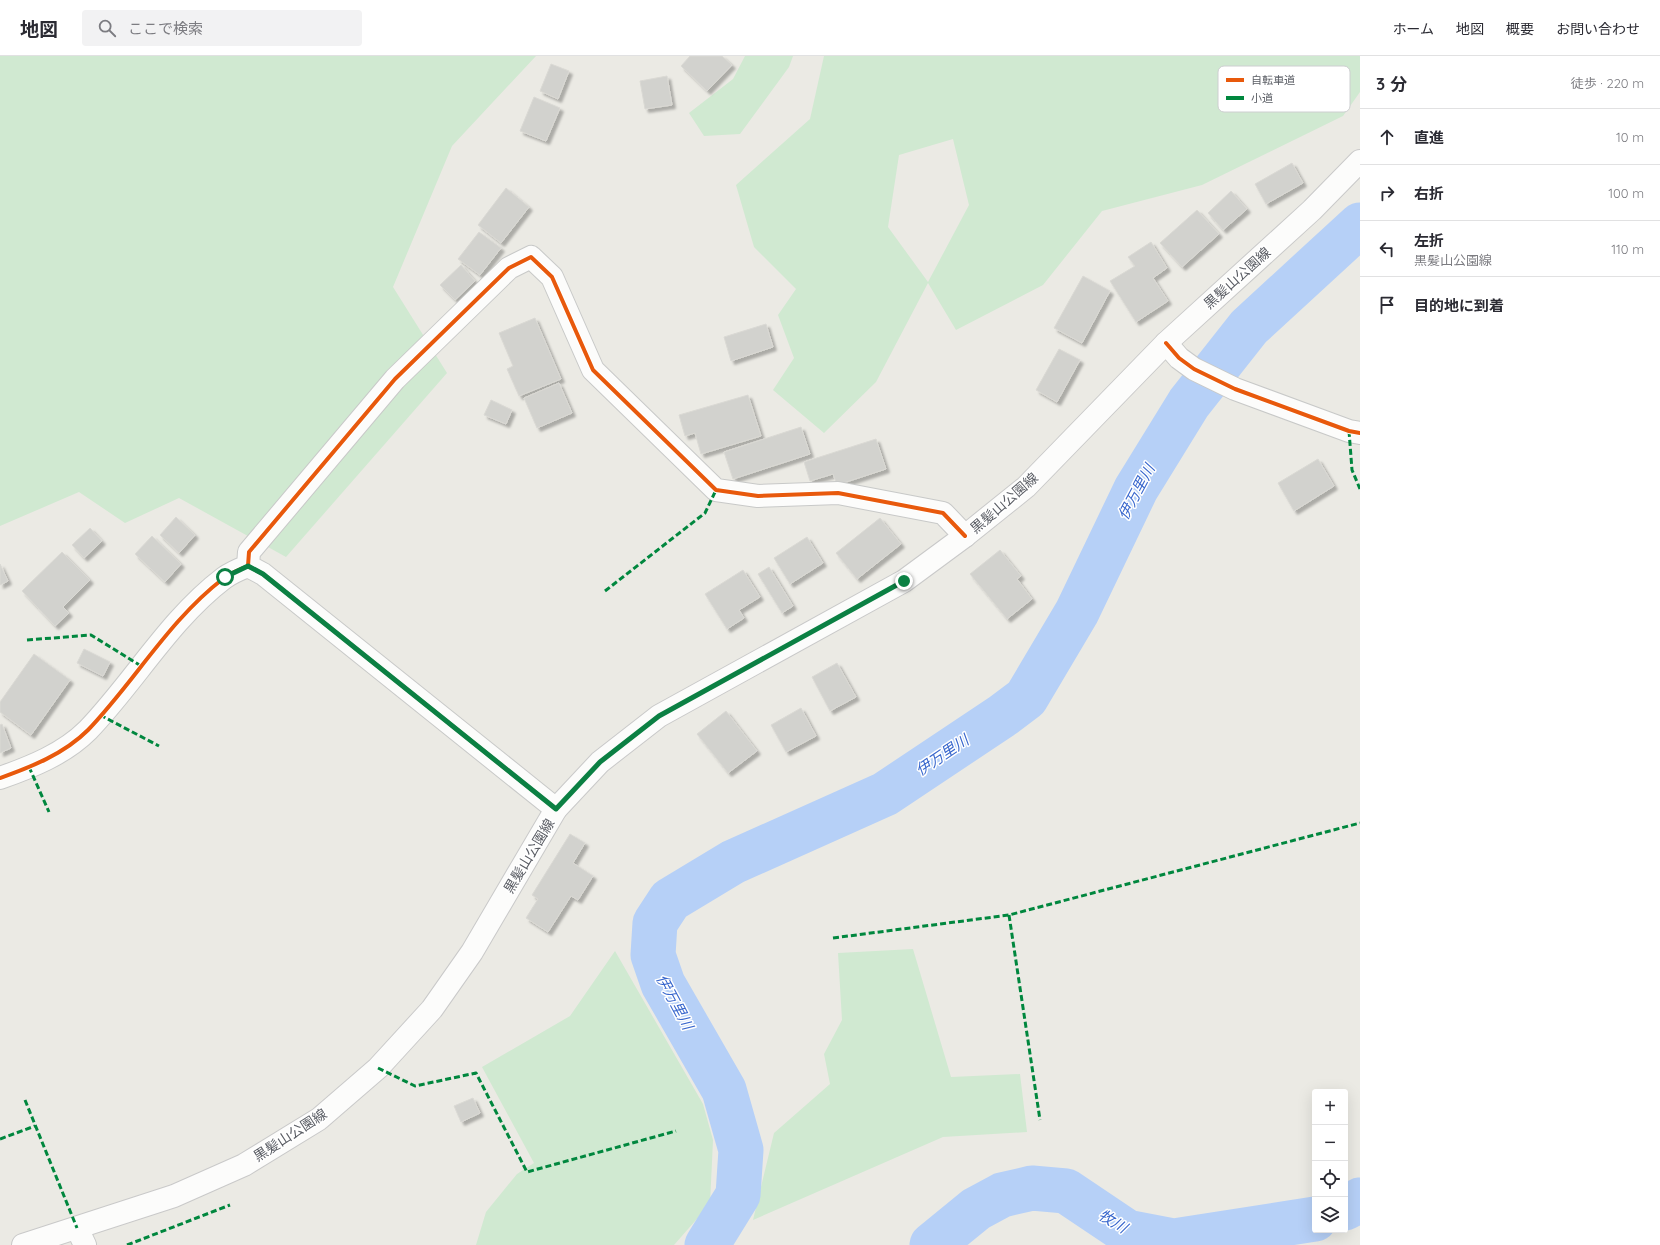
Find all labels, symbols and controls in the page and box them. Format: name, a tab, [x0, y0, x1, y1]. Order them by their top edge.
search box	[82, 10, 362, 46]
text: 地図	[20, 17, 58, 41]
icon: search	[96, 17, 118, 39]
text: ここで検索	[128, 19, 203, 38]
text: ホーム	[1392, 20, 1434, 38]
text: 地図	[1456, 20, 1484, 38]
text: 概要	[1506, 20, 1534, 38]
text: お問い合わせ	[1556, 20, 1640, 38]
legend	[1218, 66, 1350, 112]
text: 自転車道	[1251, 73, 1295, 87]
text: 3 分	[1376, 73, 1407, 94]
text: 徒歩 · 220 m	[1571, 75, 1644, 91]
text: 小道	[1251, 91, 1273, 105]
icon: ahead	[1376, 126, 1398, 148]
text: 直進	[1414, 128, 1444, 147]
text: 10 m	[1616, 129, 1644, 145]
icon: right	[1376, 182, 1398, 204]
text: 右折	[1414, 184, 1444, 203]
text: 100 m	[1608, 185, 1644, 201]
text: 左折	[1414, 231, 1444, 250]
icon: left	[1376, 238, 1398, 260]
text: 110 m	[1611, 241, 1644, 257]
street label: 黒髪山公園線	[1200, 243, 1274, 313]
text: 黒髪山公園線	[1414, 252, 1492, 268]
icon: arrive	[1376, 294, 1398, 316]
text: 目的地に到着	[1414, 296, 1504, 315]
water label: 伊万里川	[1114, 459, 1159, 523]
street label: 黒髪山公園線	[966, 469, 1042, 537]
route start	[216, 568, 234, 586]
route end	[895, 572, 913, 590]
water label: 伊万里川	[912, 729, 974, 780]
street label: 黒髪山公園線	[500, 815, 558, 897]
water label: 伊万里川	[653, 971, 698, 1035]
map controls	[1312, 1089, 1348, 1233]
button: +	[1312, 1089, 1348, 1125]
street label: 黒髪山公園線	[250, 1105, 330, 1165]
button: −	[1312, 1125, 1348, 1161]
button: locate	[1312, 1161, 1348, 1197]
button: layers	[1312, 1197, 1348, 1233]
water label: 牧川	[1095, 1205, 1132, 1238]

